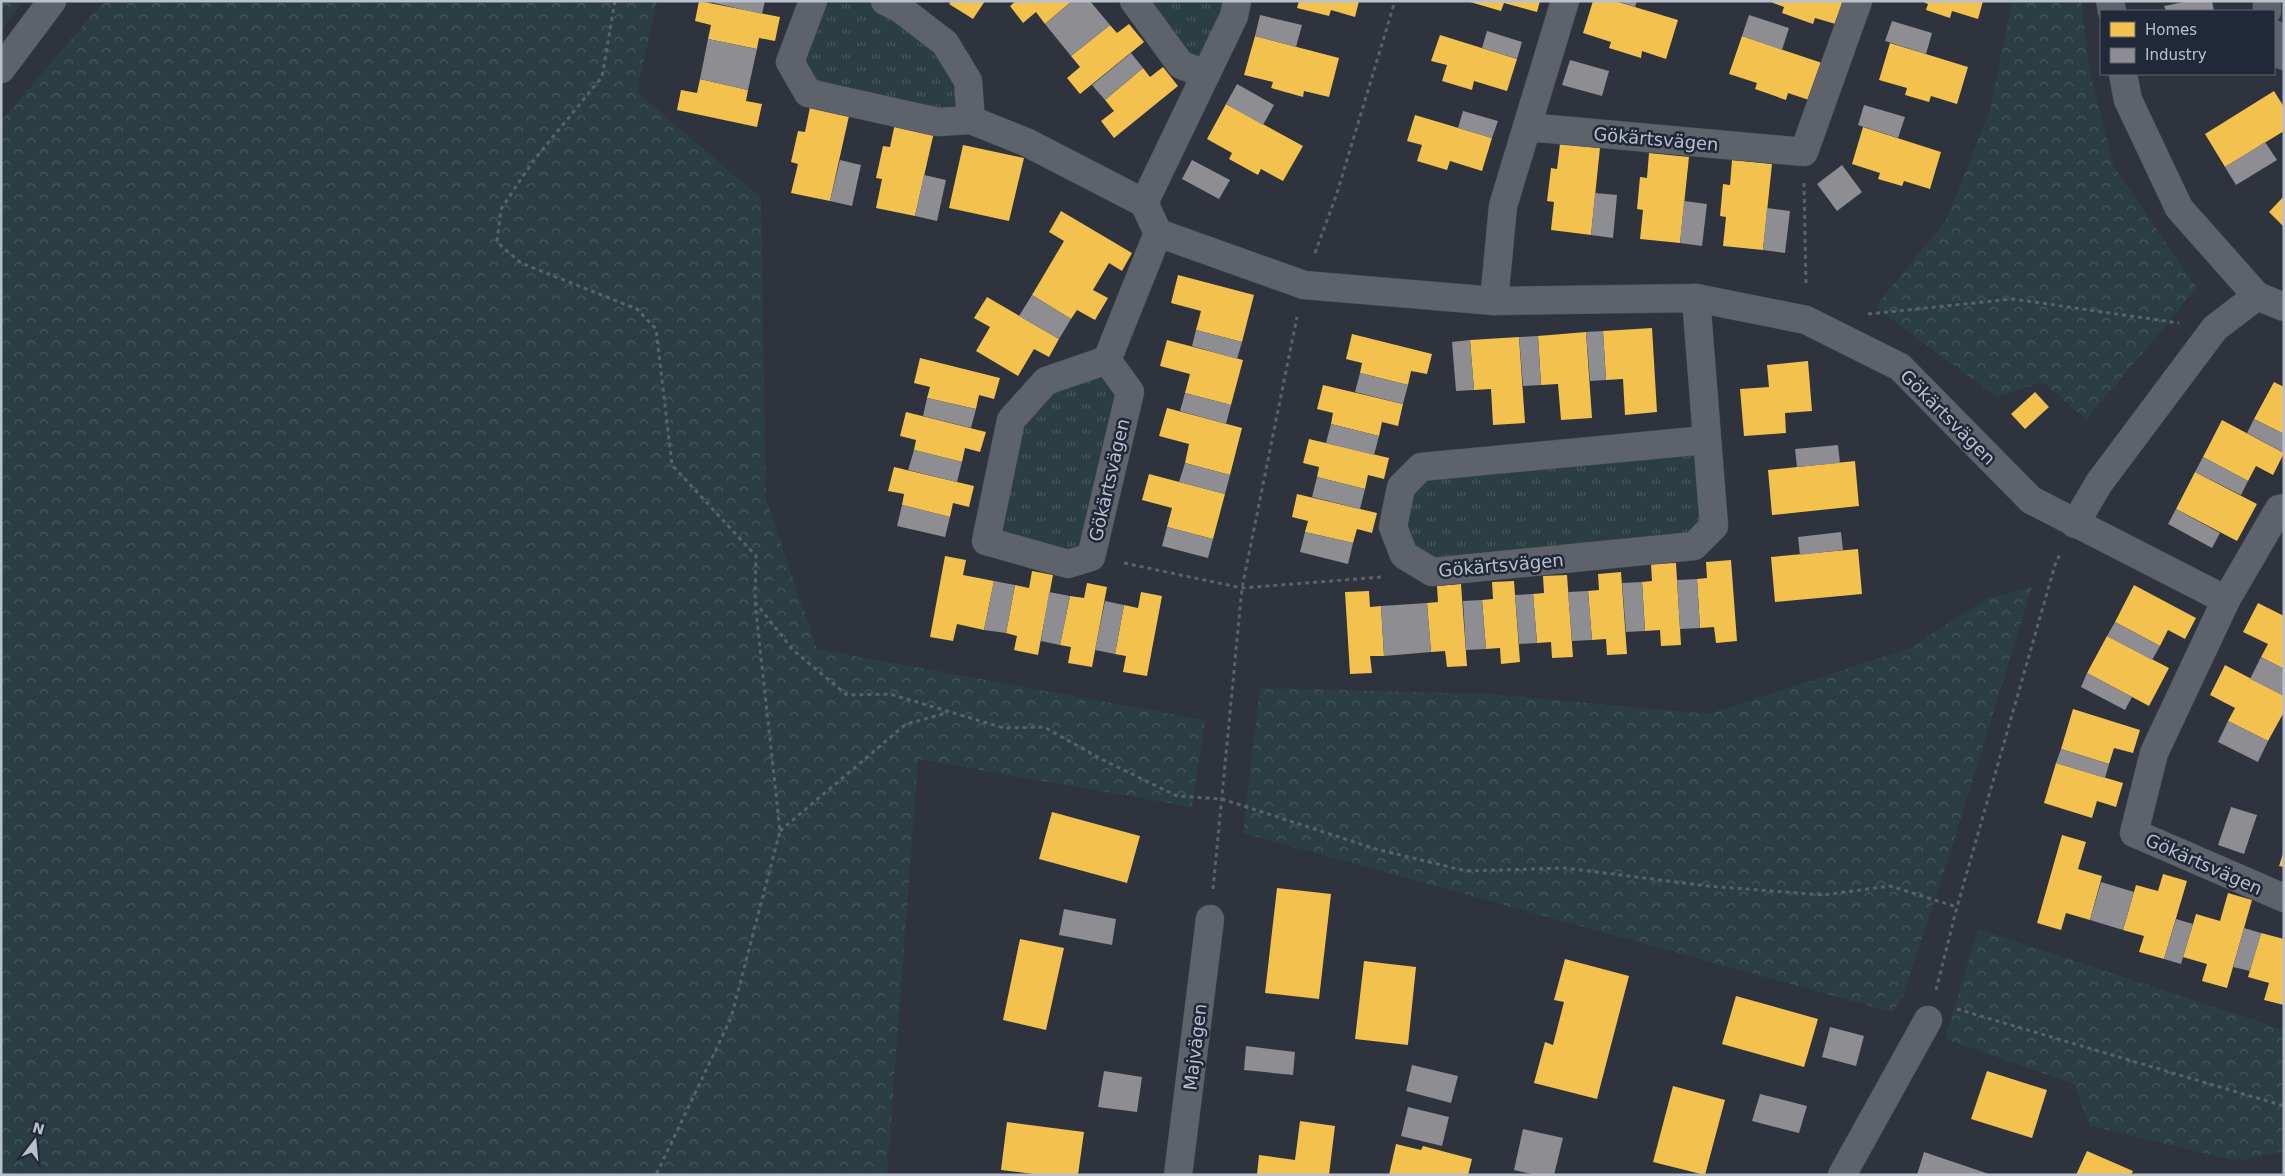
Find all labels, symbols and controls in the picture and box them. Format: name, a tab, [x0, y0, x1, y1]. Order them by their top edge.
legend	[2100, 10, 2275, 75]
text: Homes	[2145, 21, 2197, 39]
text: Industry	[2145, 46, 2207, 64]
street label: Gökärtsvägen	[1593, 123, 1719, 155]
street label: Gökärtsvägen	[1896, 365, 2000, 469]
street label: Gökärtsvägen	[1085, 416, 1133, 544]
street label: Gökärtsvägen	[1438, 549, 1564, 581]
street label: Gökärtsvägen	[2142, 829, 2266, 899]
street label: Majvägen	[1179, 1002, 1211, 1092]
north arrow	[10, 1116, 60, 1166]
text: N	[31, 1119, 46, 1138]

